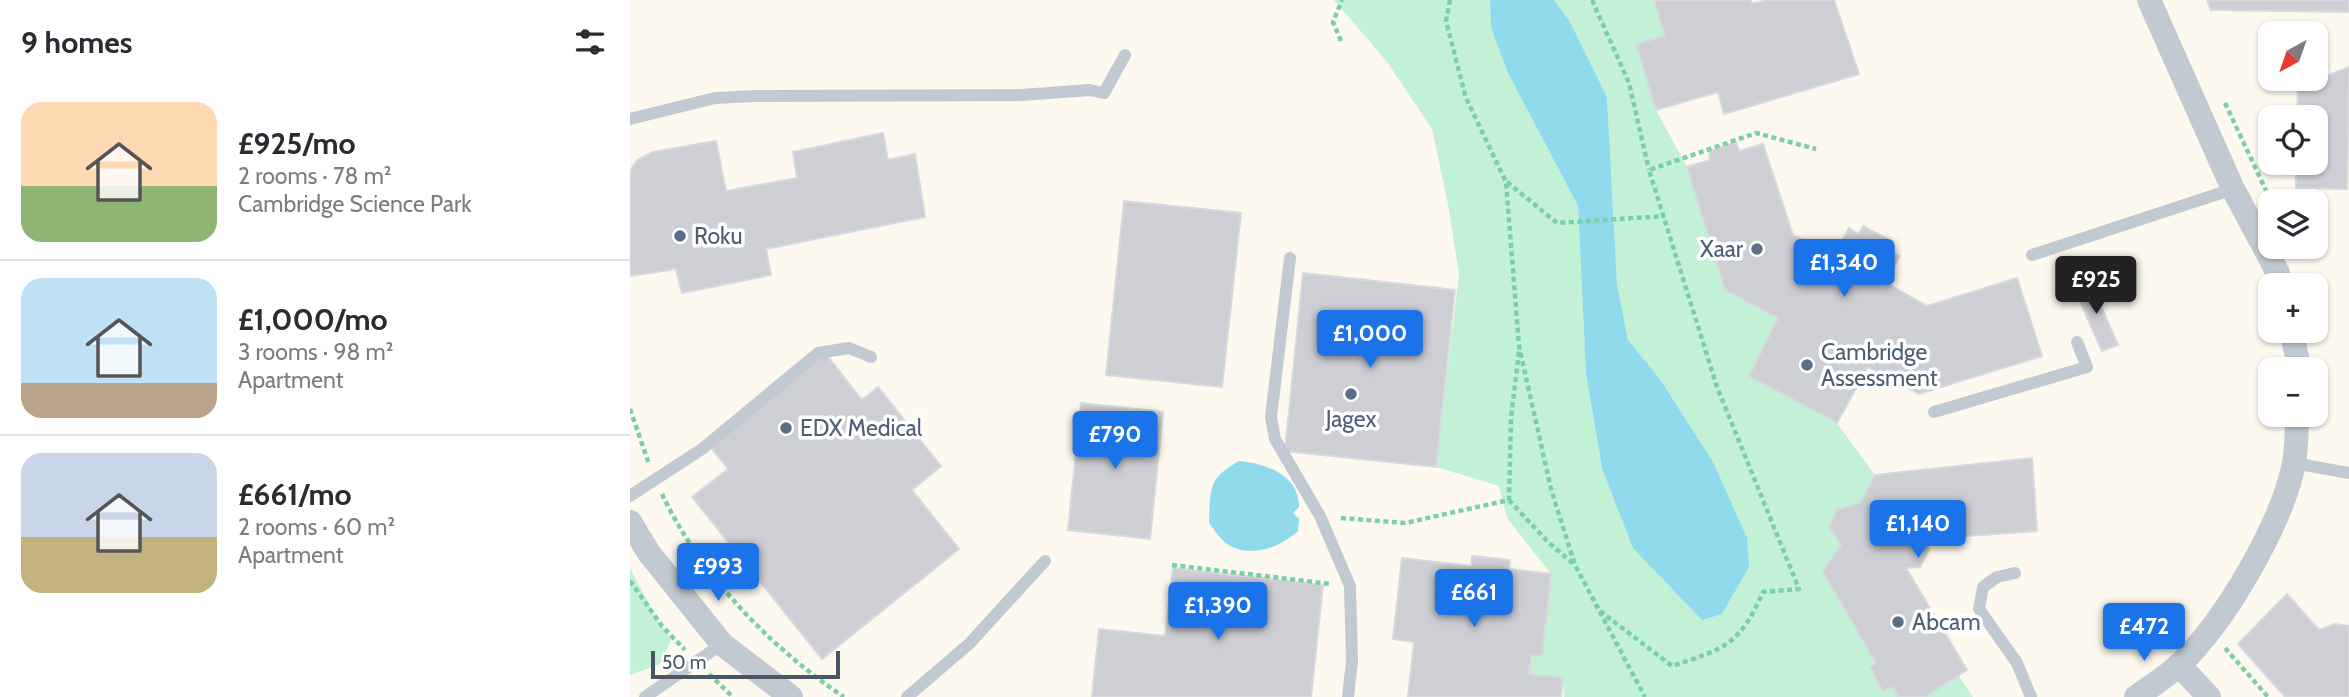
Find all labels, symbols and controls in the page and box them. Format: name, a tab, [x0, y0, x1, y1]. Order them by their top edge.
north arrow	[2258, 21, 2328, 91]
map controls	[2258, 21, 2328, 427]
icon: filters	[571, 23, 609, 61]
text: 9 homes	[21, 24, 132, 61]
button: locate	[2258, 105, 2328, 175]
text: £925/mo	[238, 125, 356, 162]
icon: home	[77, 130, 161, 214]
text: 2 rooms · 78 m²	[238, 162, 392, 190]
button: layers	[2258, 189, 2328, 259]
text: Cambridge Science Park	[238, 190, 472, 218]
place label: Roku	[694, 222, 742, 250]
marker: Roku	[672, 228, 688, 244]
place label: Xaar	[1700, 235, 1744, 263]
pin: £1,340	[1787, 240, 1901, 299]
marker: Xaar	[1749, 241, 1765, 257]
text: £1,340	[1810, 248, 1878, 276]
pin: £925	[2055, 256, 2137, 316]
text: £925	[2071, 265, 2121, 293]
button: +	[2258, 273, 2328, 343]
text: £1,000/mo	[238, 301, 388, 338]
icon: home	[77, 306, 161, 390]
pin: £1,000	[1313, 310, 1427, 370]
text: £1,000	[1333, 319, 1407, 347]
text: 3 rooms · 98 m²	[238, 338, 393, 366]
place label: Cambridge Assessment	[1821, 338, 1938, 392]
marker: Cambridge Assessment	[1799, 357, 1815, 373]
button: −	[2258, 357, 2328, 427]
text: Apartment	[238, 366, 343, 394]
marker: Jagex	[1343, 386, 1359, 402]
place label: Jagex	[1325, 405, 1376, 433]
pin: £790	[1074, 412, 1156, 471]
place label: EDX Medical	[800, 414, 923, 442]
marker: EDX Medical	[778, 420, 794, 436]
text: £790	[1089, 420, 1141, 448]
text: £661/mo	[238, 476, 352, 513]
icon: home	[77, 481, 161, 565]
pin: £1,140	[1861, 500, 1975, 560]
text: £1,140	[1886, 509, 1950, 537]
text: 2 rooms · 60 m²	[238, 513, 395, 541]
text: Apartment	[238, 541, 343, 569]
pin: £993	[677, 544, 759, 603]
text: £993	[693, 552, 743, 580]
pin: £661	[1433, 570, 1515, 629]
text: £661	[1451, 578, 1497, 606]
pin: £1,390	[1161, 582, 1275, 642]
text: £1,390	[1184, 591, 1252, 619]
pin: £472	[2103, 604, 2185, 663]
place label: Abcam	[1912, 608, 1981, 636]
text: £472	[2119, 612, 2169, 640]
marker: Abcam	[1890, 614, 1906, 630]
scale bar	[651, 648, 840, 680]
text: 50 m	[662, 651, 706, 674]

